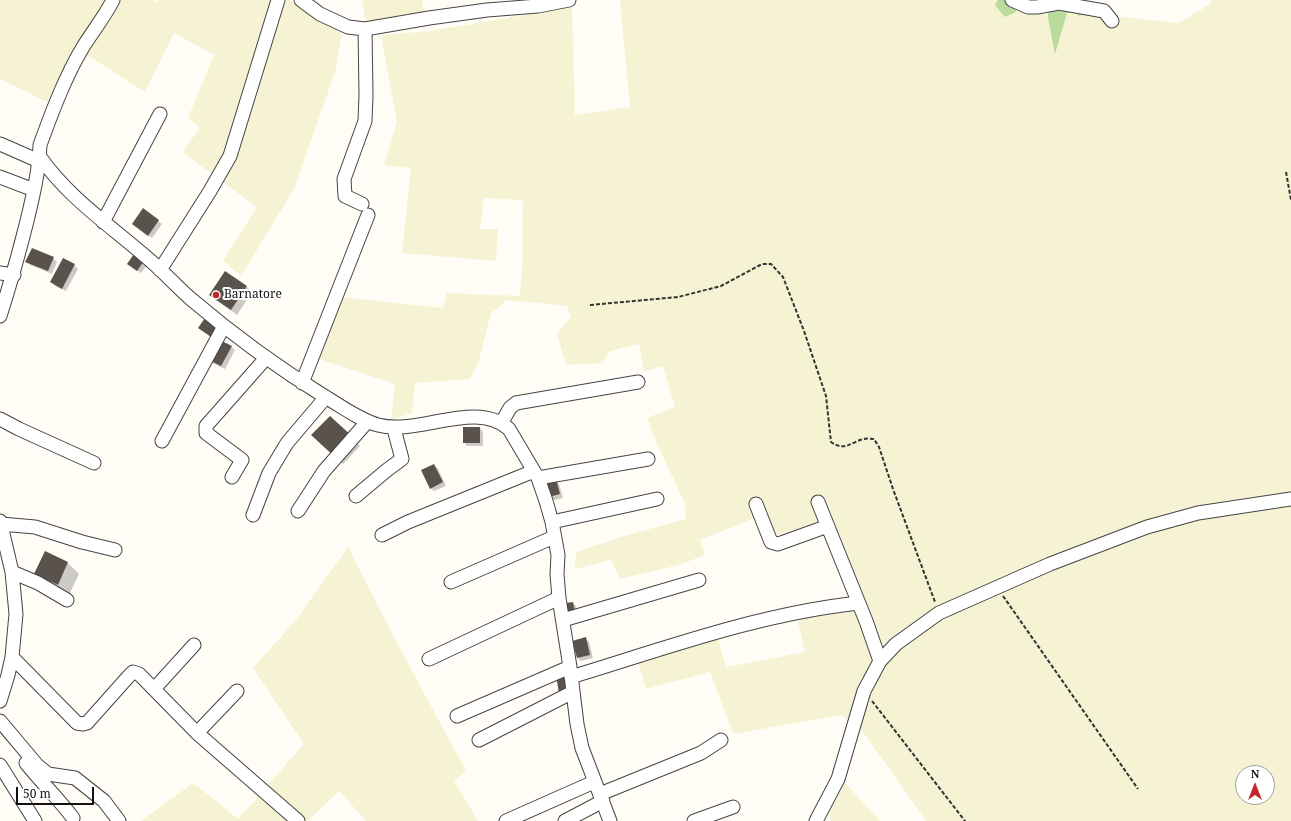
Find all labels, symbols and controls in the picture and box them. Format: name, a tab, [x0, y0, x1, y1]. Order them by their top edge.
place label: Barnatore	[224, 288, 282, 302]
marker: Barnatore	[211, 290, 221, 300]
north arrow	[1235, 765, 1275, 805]
text: N	[1251, 766, 1259, 781]
scale bar	[18, 779, 96, 805]
text: 50 m	[23, 785, 51, 802]

